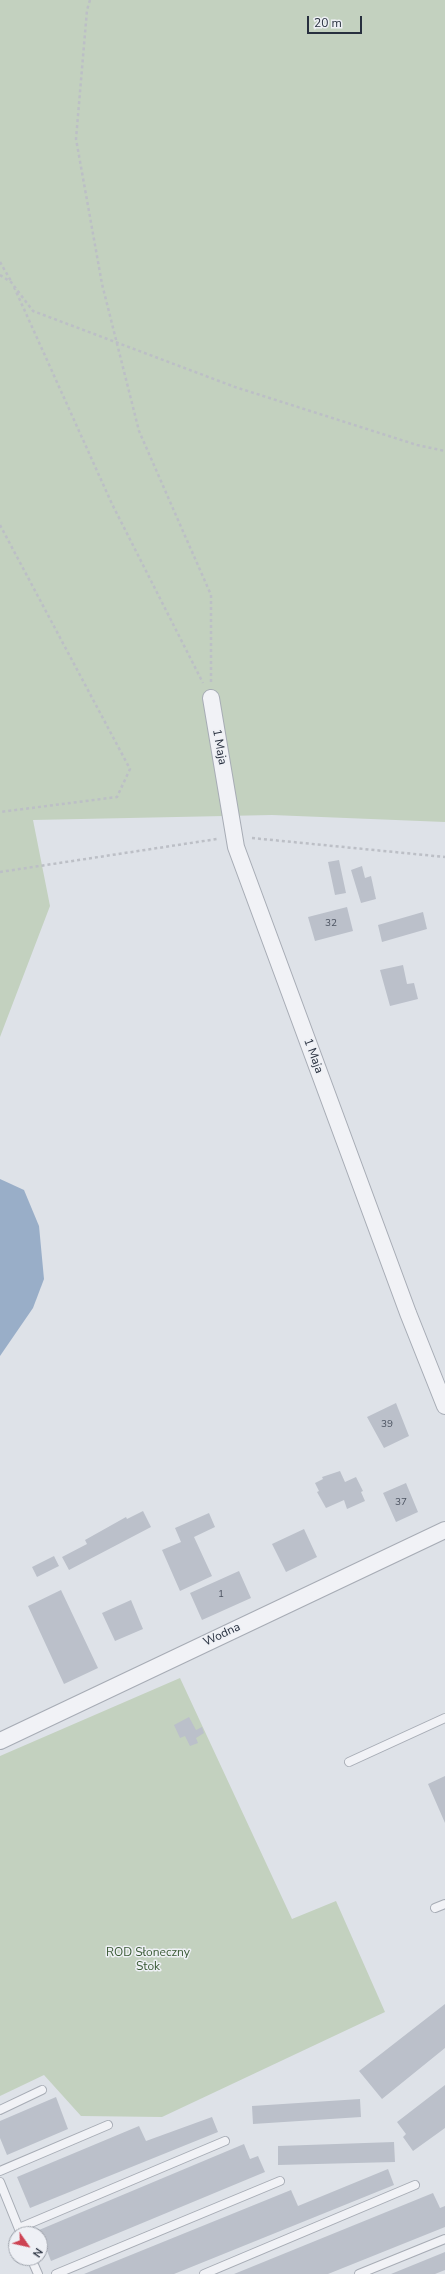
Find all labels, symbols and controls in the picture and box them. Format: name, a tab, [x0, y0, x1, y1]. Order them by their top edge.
scale bar	[309, 8, 364, 34]
text: 20 m	[314, 15, 342, 31]
street label: 1 Maja	[209, 728, 229, 766]
house number: 32	[325, 918, 337, 930]
street label: 1 Maja	[300, 1037, 326, 1075]
house number: 39	[381, 1419, 393, 1431]
house number: 37	[395, 1497, 407, 1509]
house number: 1	[218, 1589, 224, 1601]
street label: Wodna	[201, 1620, 243, 1650]
park label: ROD Słoneczny Stok	[106, 1946, 190, 1974]
north arrow	[8, 2226, 48, 2266]
text: N	[29, 2245, 46, 2260]

